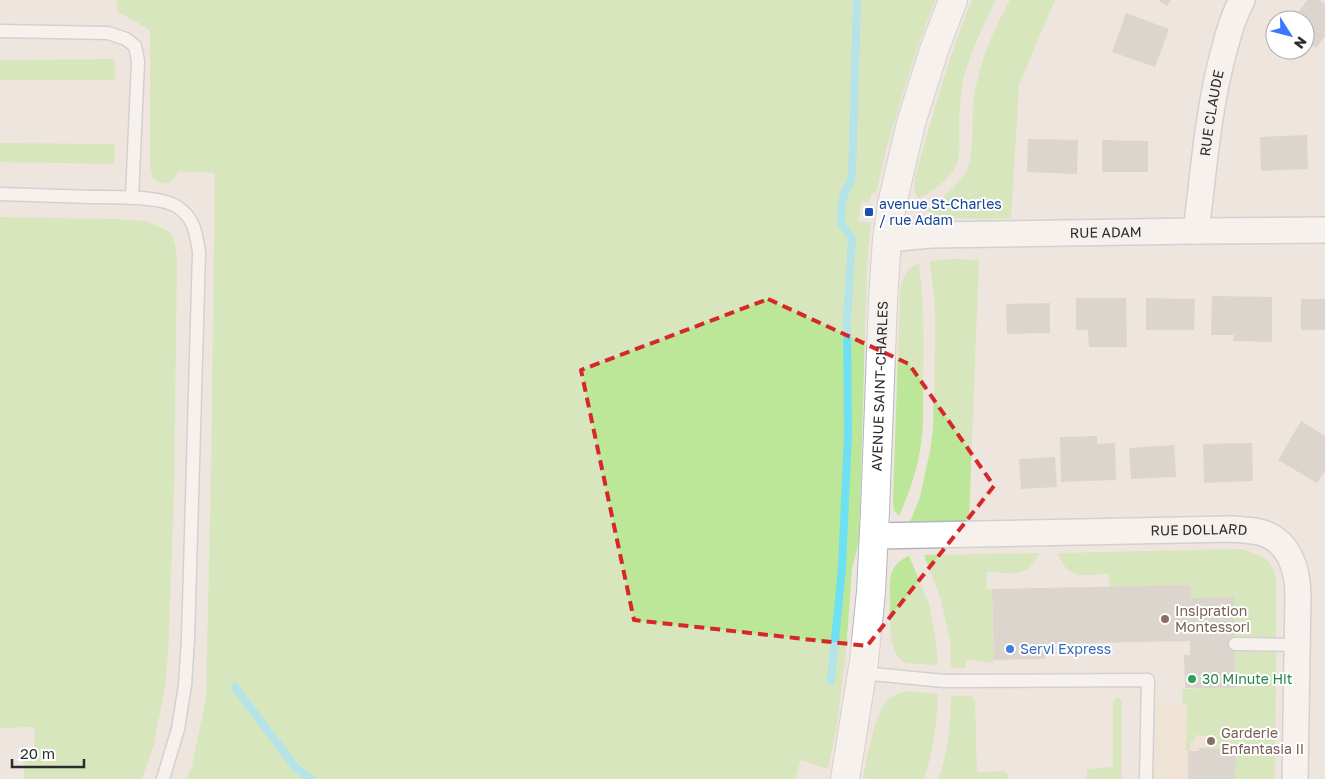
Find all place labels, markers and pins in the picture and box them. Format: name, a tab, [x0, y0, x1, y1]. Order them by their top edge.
place label: avenue St-Charles / rue Adam	[879, 195, 1002, 228]
marker: avenue St-Charles / rue Adam	[863, 206, 875, 218]
place label: Insipration Montessori	[1175, 602, 1250, 635]
marker: Insipration Montessori	[1159, 613, 1171, 625]
place label: Servi Express	[1020, 640, 1111, 657]
marker: Servi Express	[1004, 643, 1016, 655]
place label: 30 Minute Hit	[1202, 670, 1292, 687]
marker: 30 Minute Hit	[1186, 673, 1198, 685]
place label: Garderie Enfantasia II	[1221, 724, 1304, 757]
marker: Garderie Enfantasia II	[1205, 735, 1217, 747]

